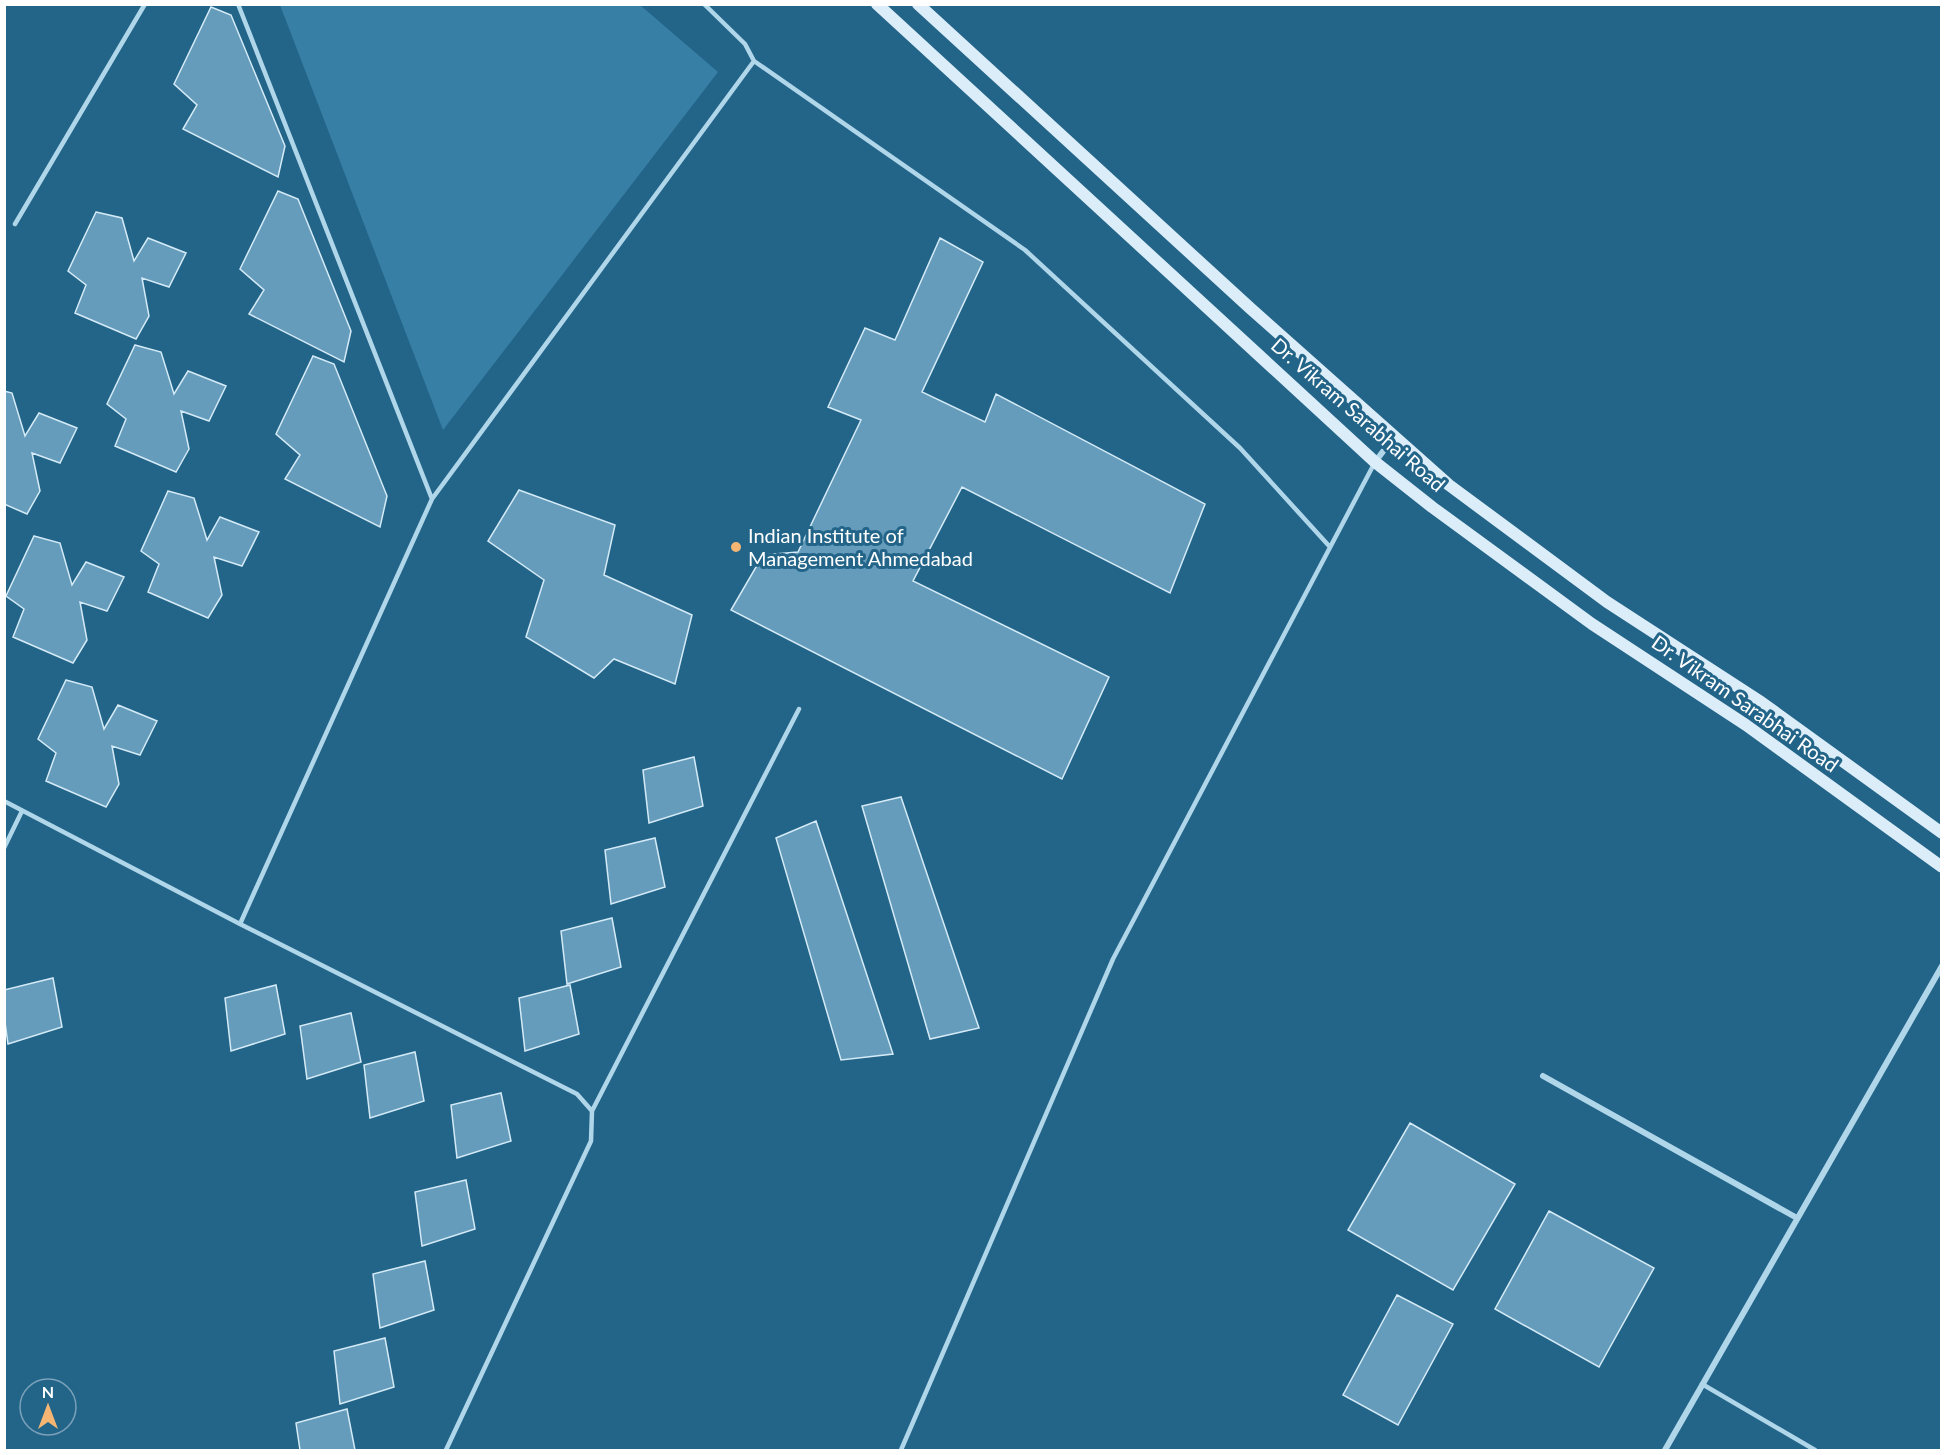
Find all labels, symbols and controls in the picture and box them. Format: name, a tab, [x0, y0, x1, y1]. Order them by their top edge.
street label: Dr. Vikram Sarabhai Road	[1267, 332, 1450, 496]
place label: Indian Institute of Management Ahmedabad	[748, 523, 973, 570]
marker: Indian Institute of Management Ahmedabad	[729, 540, 743, 554]
street label: Dr. Vikram Sarabhai Road	[1648, 630, 1843, 777]
north arrow	[18, 1377, 78, 1437]
text: N	[42, 1382, 54, 1401]

